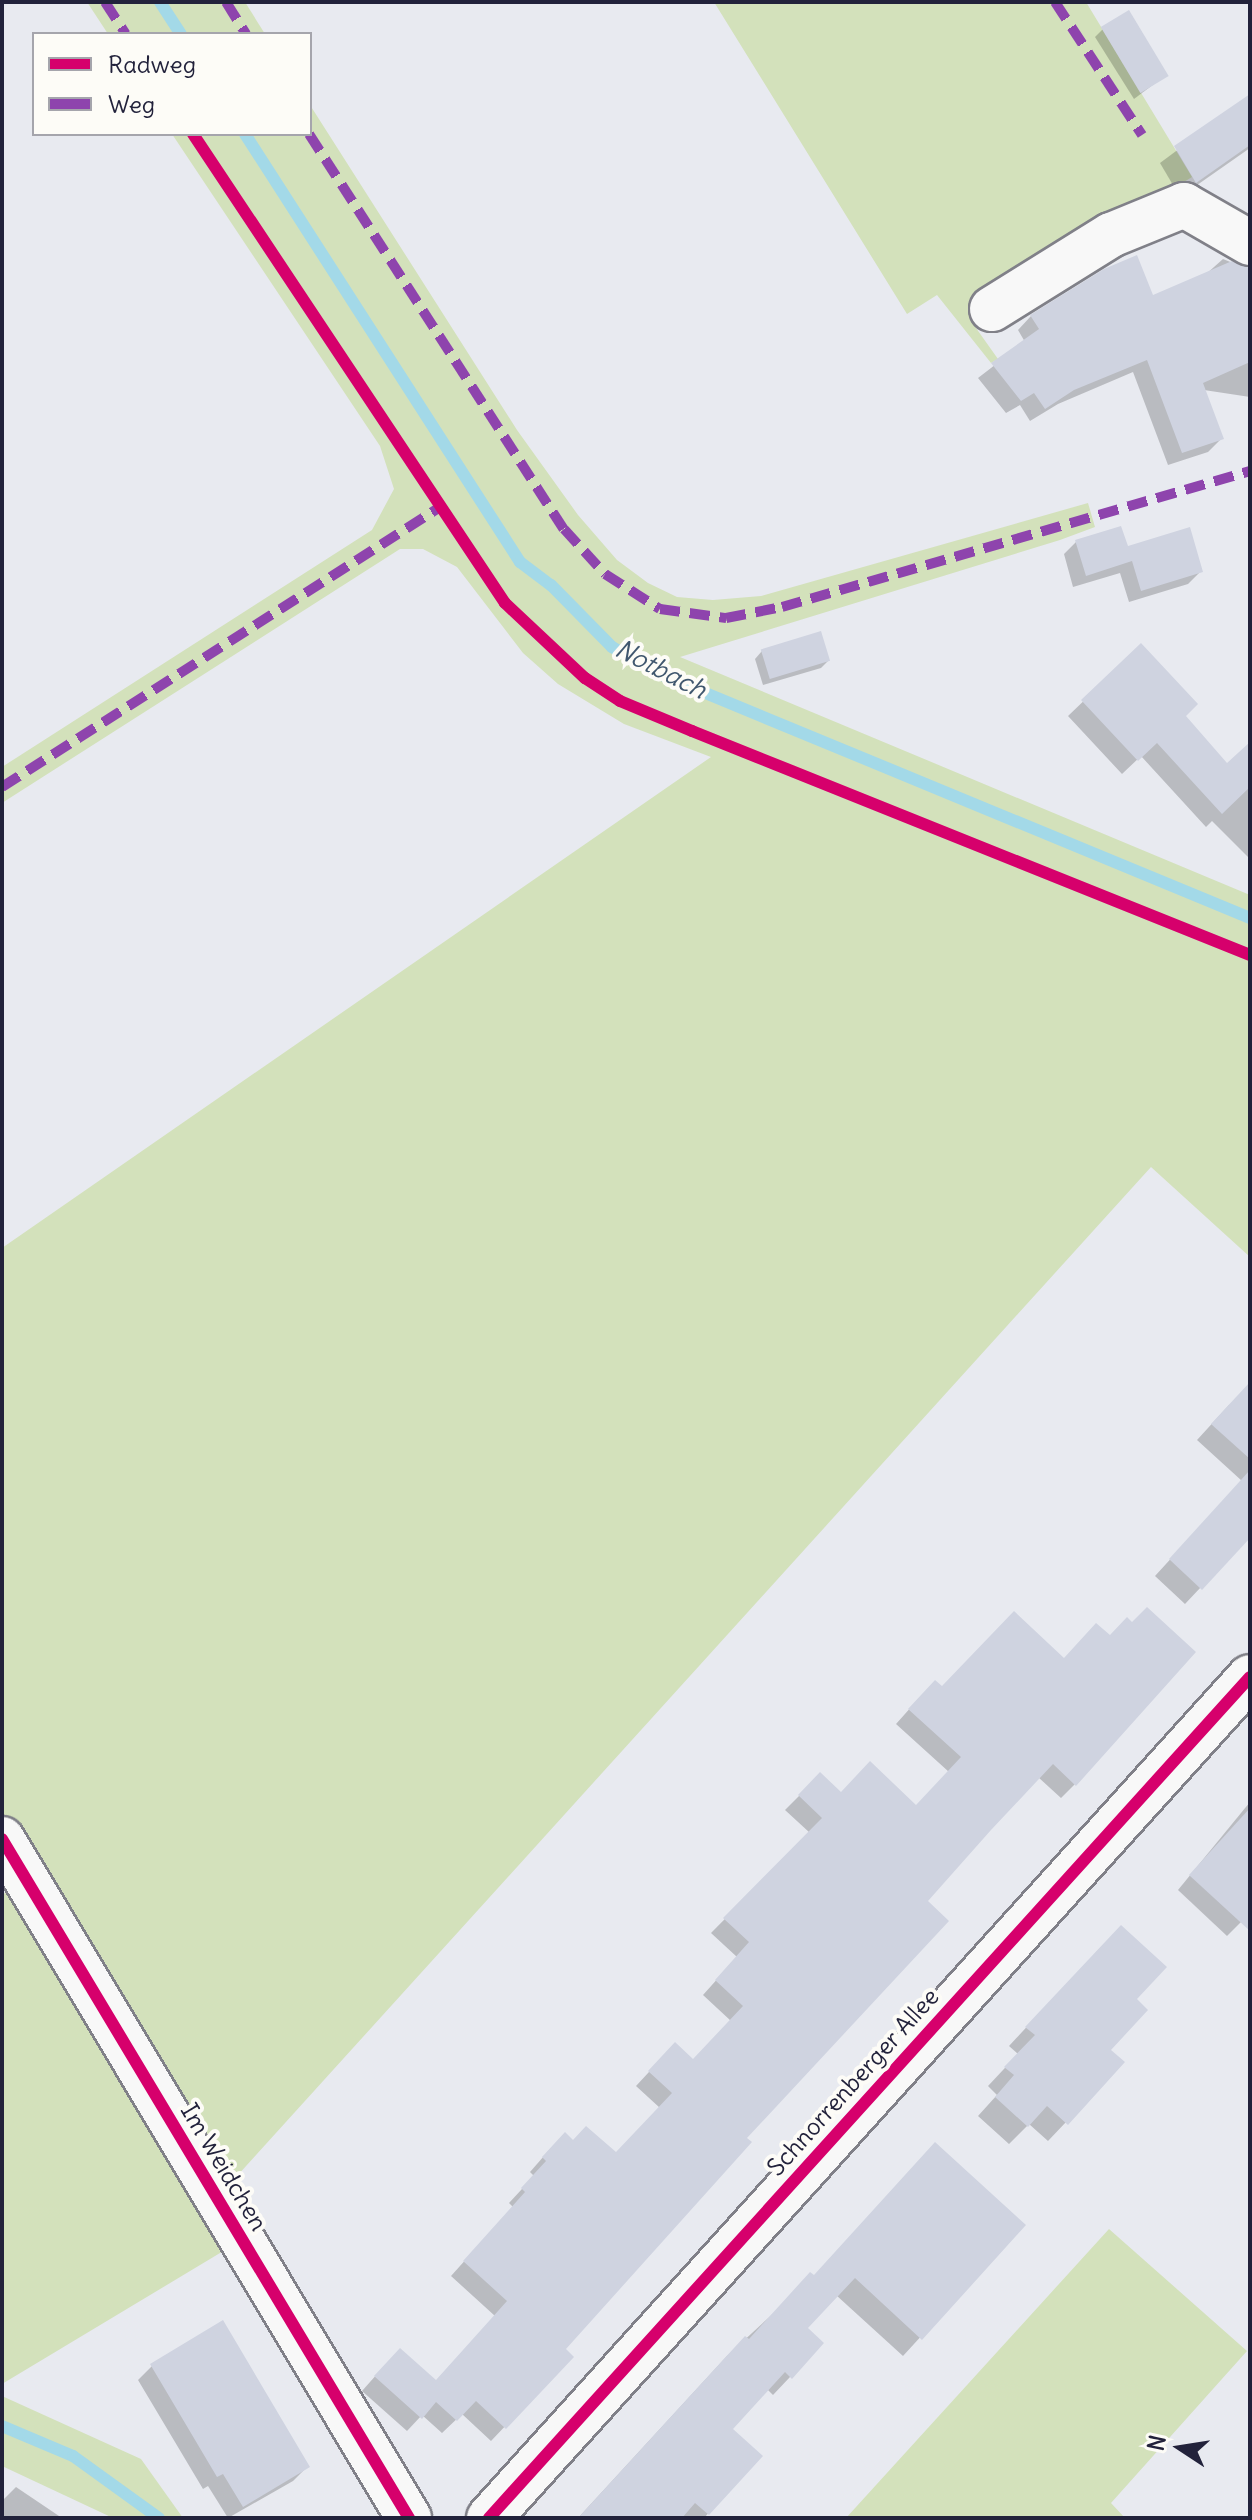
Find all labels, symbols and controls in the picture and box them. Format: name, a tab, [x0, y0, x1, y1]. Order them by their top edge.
legend	[32, 32, 312, 136]
text: Radweg	[108, 49, 196, 79]
text: Weg	[108, 89, 155, 119]
water label: Notbach	[610, 633, 712, 705]
street label: Schnorrenberger Allee	[761, 1982, 945, 2182]
street label: Im Weidchen	[175, 2098, 273, 2236]
north arrow	[1140, 2408, 1220, 2488]
text: N	[1141, 2433, 1172, 2453]

